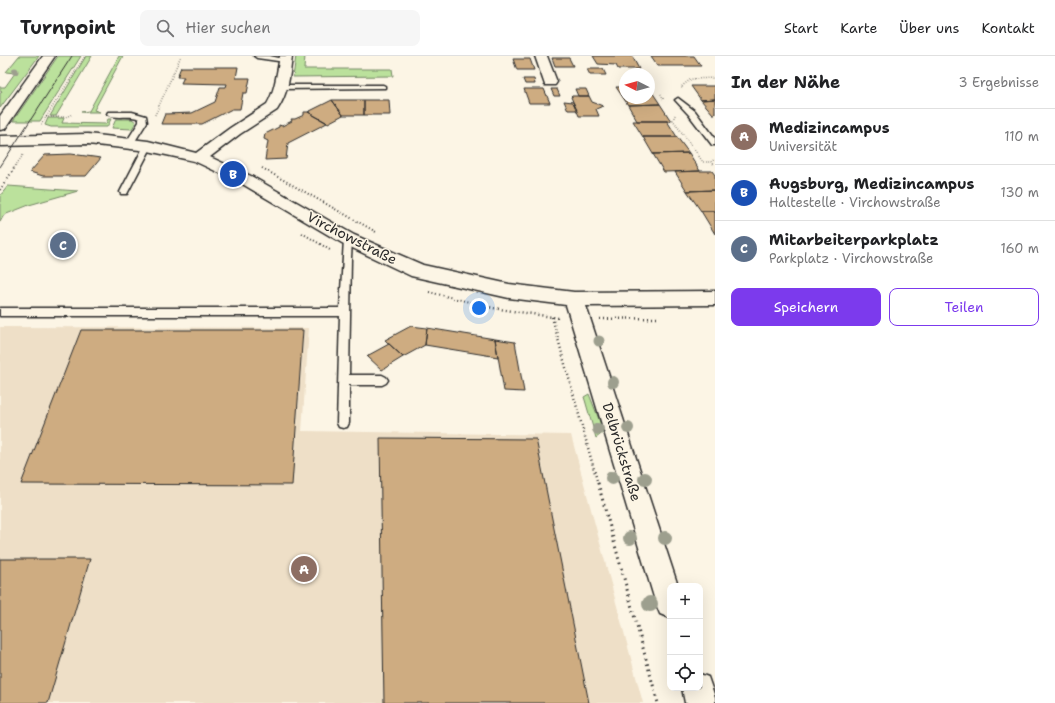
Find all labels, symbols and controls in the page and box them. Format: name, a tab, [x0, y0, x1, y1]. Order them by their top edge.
search box	[140, 10, 420, 46]
text: Turnpoint	[20, 15, 116, 40]
icon: search	[154, 17, 176, 39]
text: Hier suchen	[186, 18, 271, 38]
text: Start	[784, 19, 818, 37]
text: Karte	[840, 19, 877, 37]
text: Über uns	[899, 19, 959, 37]
text: Kontakt	[981, 19, 1035, 37]
north arrow	[619, 68, 655, 104]
text: In der Nähe	[731, 71, 840, 93]
text: 3 Ergebnisse	[959, 74, 1039, 91]
text: Medizincampus	[769, 118, 890, 138]
text: A	[739, 128, 749, 145]
text: 110 m	[1004, 128, 1039, 145]
text: Universität	[769, 138, 837, 155]
pin: B	[220, 159, 246, 189]
text: Augsburg, Medizincampus	[769, 174, 974, 194]
text: B	[740, 184, 748, 201]
text: 130 m	[1001, 184, 1039, 201]
text: Haltestelle · Virchowstraße	[769, 194, 941, 211]
street label: Virchowstraße	[304, 208, 400, 268]
pin: C	[50, 230, 76, 260]
text: Mitarbeiterparkplatz	[769, 230, 939, 250]
text: C	[740, 240, 748, 257]
text: 160 m	[1001, 240, 1039, 257]
text: Parkplatz · Virchowstraße	[769, 250, 933, 267]
button: Speichern	[731, 288, 881, 326]
button: Teilen	[889, 288, 1039, 326]
your location	[469, 298, 489, 318]
street label: Delbrückstraße	[598, 400, 646, 504]
pin: A	[291, 554, 317, 584]
map controls	[667, 583, 703, 691]
button: +	[667, 583, 703, 619]
button: −	[667, 619, 703, 655]
button: locate	[667, 655, 703, 691]

